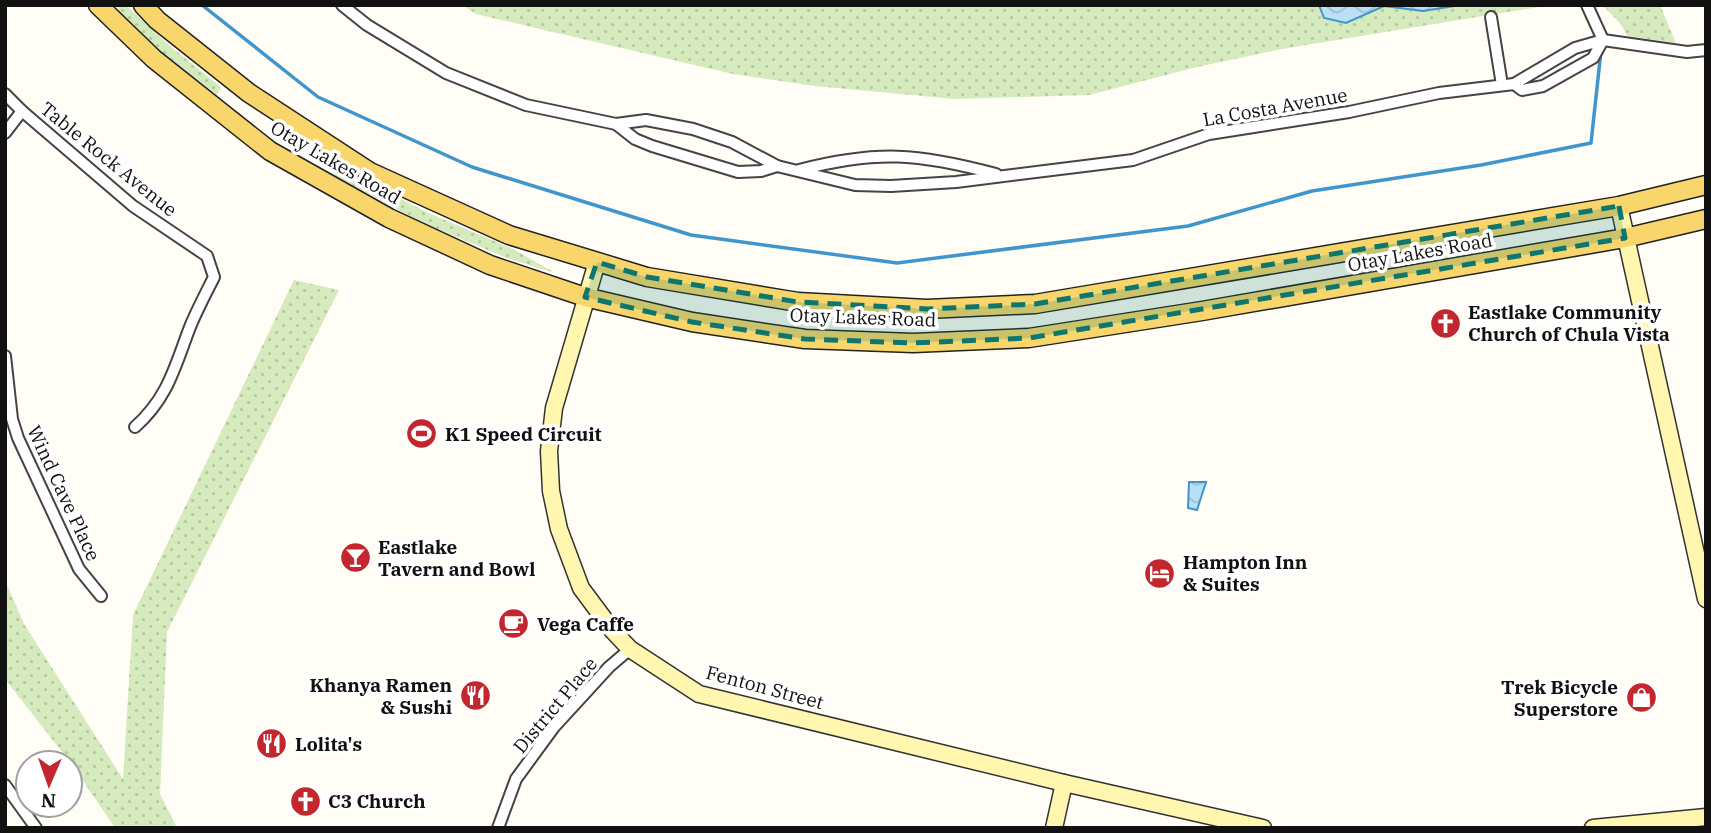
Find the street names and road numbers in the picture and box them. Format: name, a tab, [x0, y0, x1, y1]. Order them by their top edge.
street label: La Costa Avenue	[1201, 82, 1349, 132]
street label: Table Rock Avenue	[36, 97, 182, 221]
street label: Otay Lakes Road	[266, 115, 406, 209]
street label: Otay Lakes Road	[1346, 227, 1494, 277]
street label: Otay Lakes Road	[789, 302, 937, 332]
street label: Wind Cave Place	[22, 421, 106, 565]
street label: District Place	[508, 652, 602, 758]
street label: Fenton Street	[704, 660, 827, 714]

